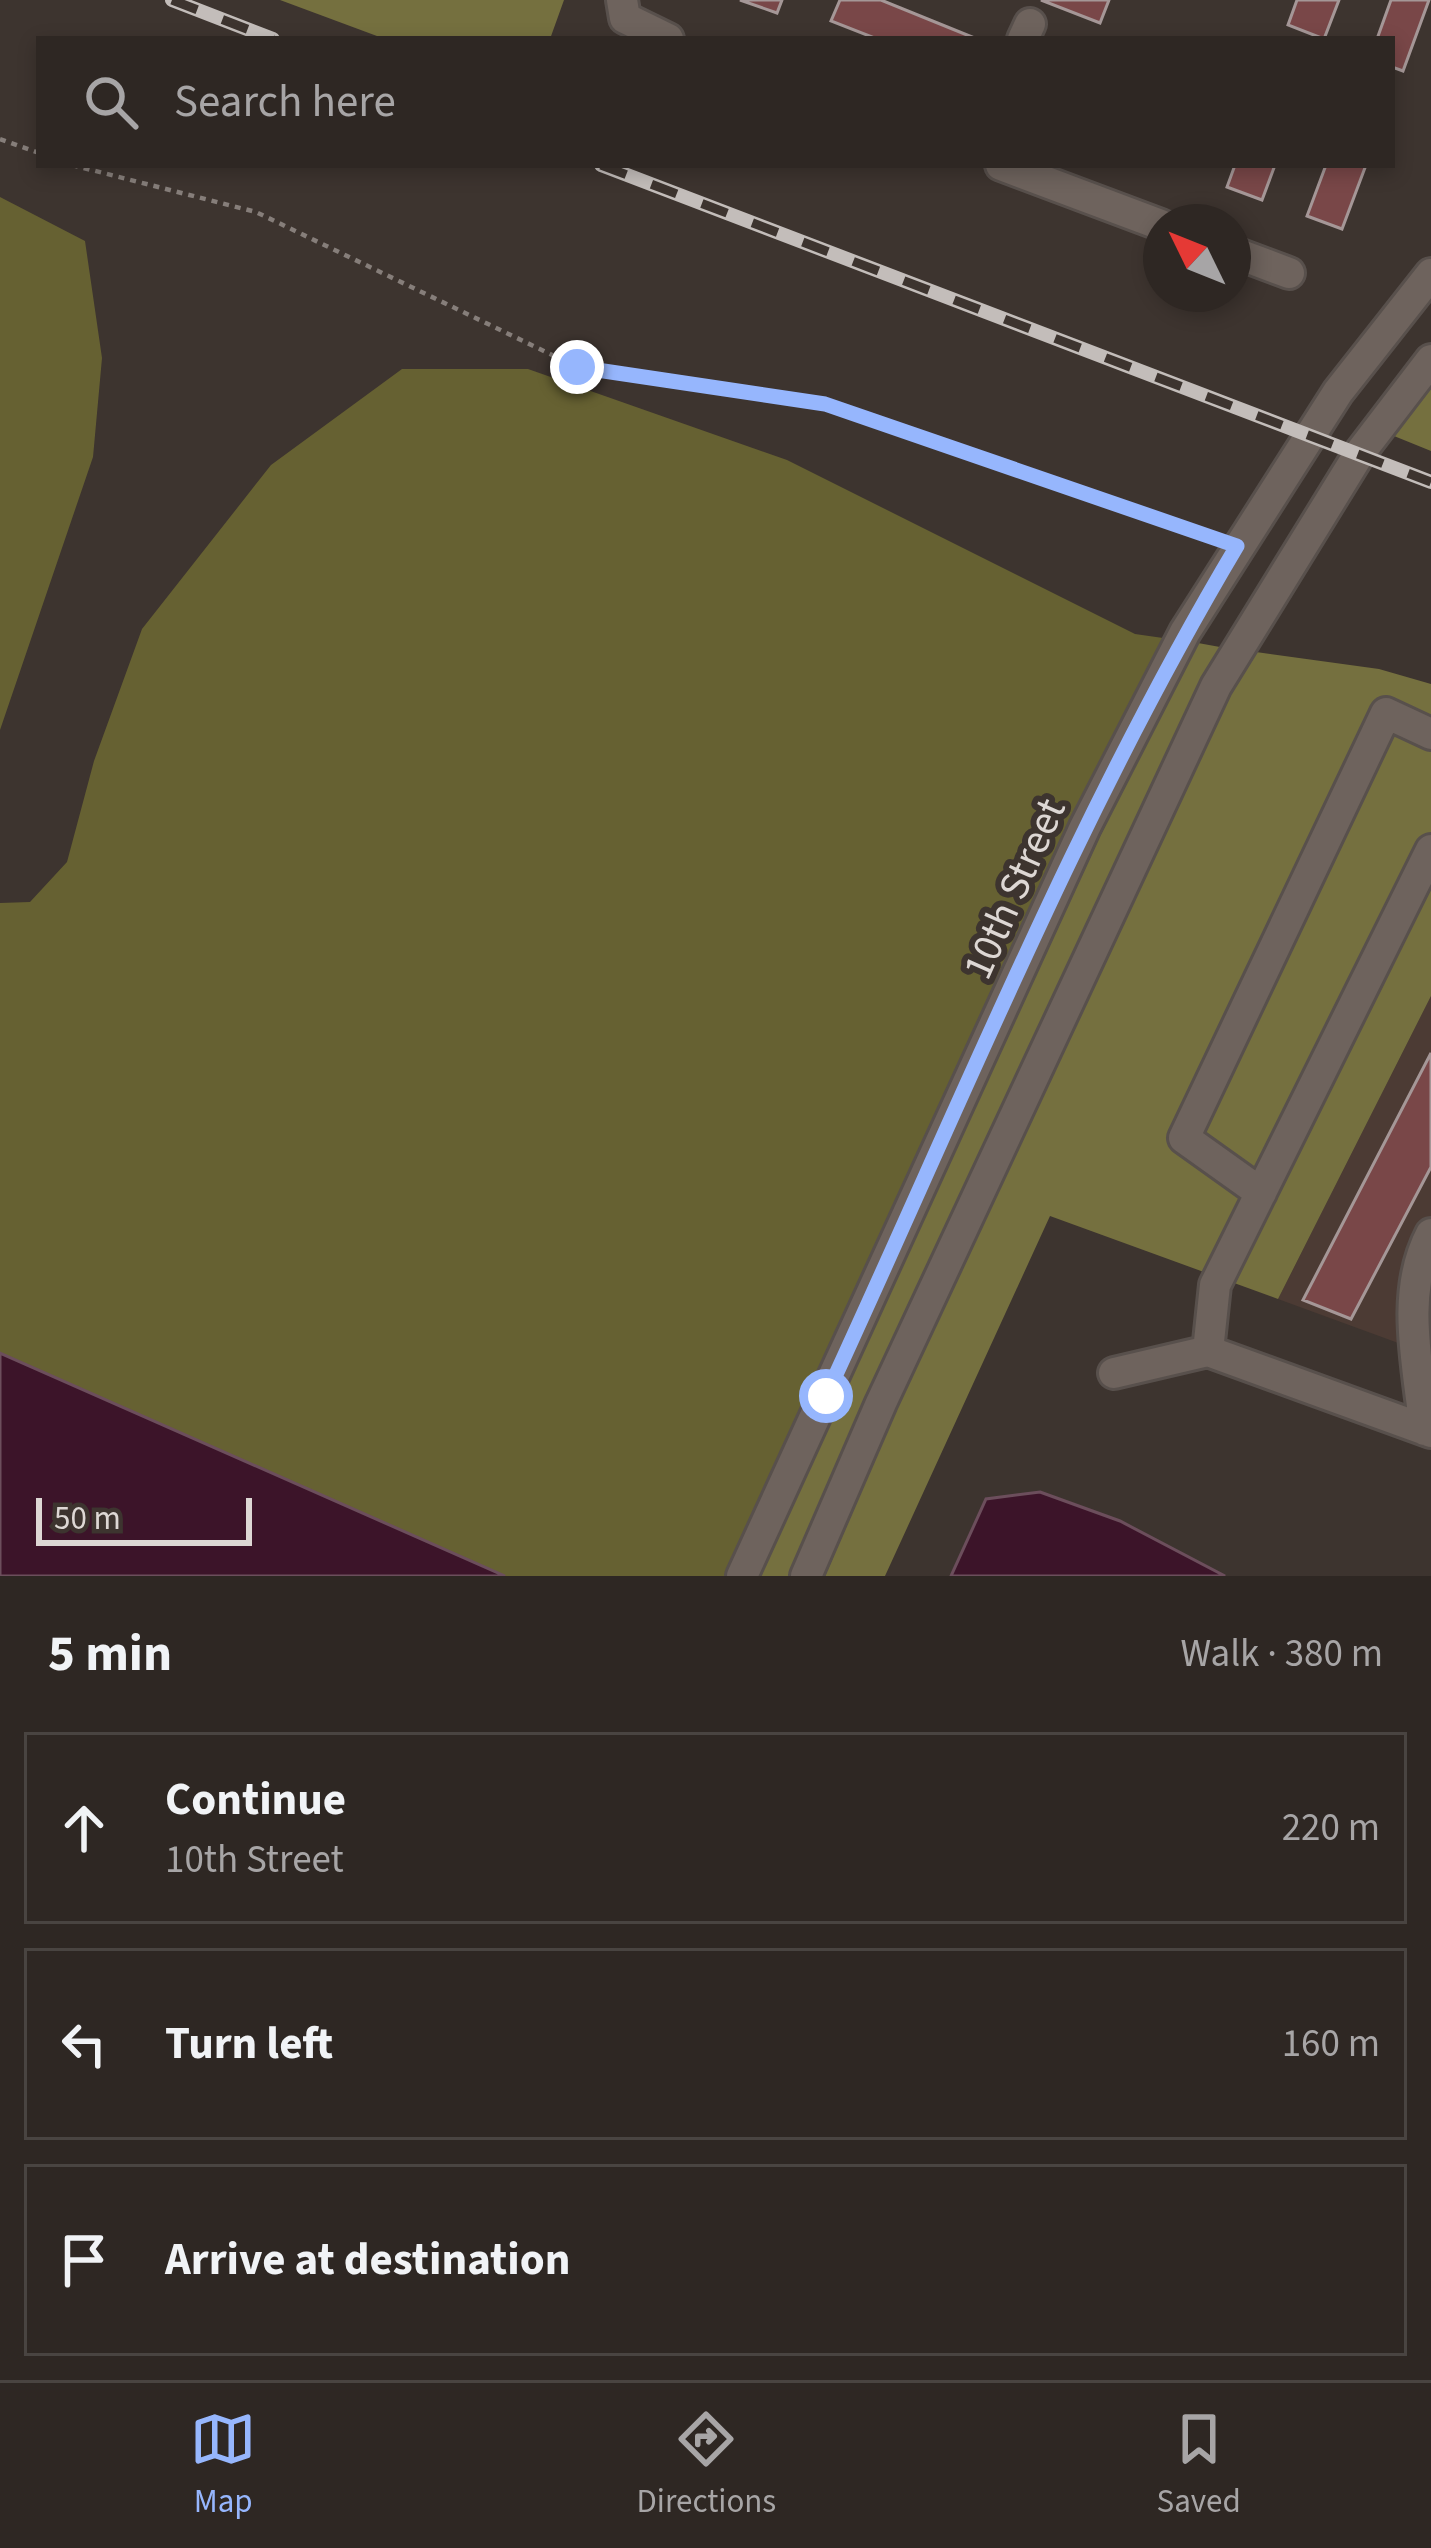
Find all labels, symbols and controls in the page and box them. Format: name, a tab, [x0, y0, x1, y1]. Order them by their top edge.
search box	[36, 36, 1395, 168]
icon: search	[78, 69, 144, 135]
text: Search here	[174, 70, 396, 134]
north arrow	[1143, 204, 1251, 312]
route end	[550, 340, 604, 394]
street label: 10th Street	[948, 789, 1081, 989]
route start	[799, 1369, 853, 1423]
scale bar	[36, 1492, 252, 1545]
text: 50 m	[54, 1495, 121, 1542]
text: 5 min	[48, 1618, 172, 1690]
text: Walk · 380 m	[1180, 1626, 1383, 1682]
text: Continue	[165, 1768, 346, 1832]
icon: ahead	[51, 1795, 117, 1861]
text: 220 m	[1282, 1800, 1380, 1856]
text: 10th Street	[165, 1832, 344, 1888]
icon: left	[51, 2011, 117, 2077]
text: Turn left	[165, 2012, 333, 2076]
text: 160 m	[1282, 2016, 1380, 2072]
icon: arrive	[51, 2227, 117, 2293]
text: Arrive at destination	[165, 2228, 570, 2292]
tab: Map	[190, 2406, 256, 2525]
tab: Directions	[637, 2406, 776, 2525]
tab: Saved	[1157, 2406, 1241, 2525]

